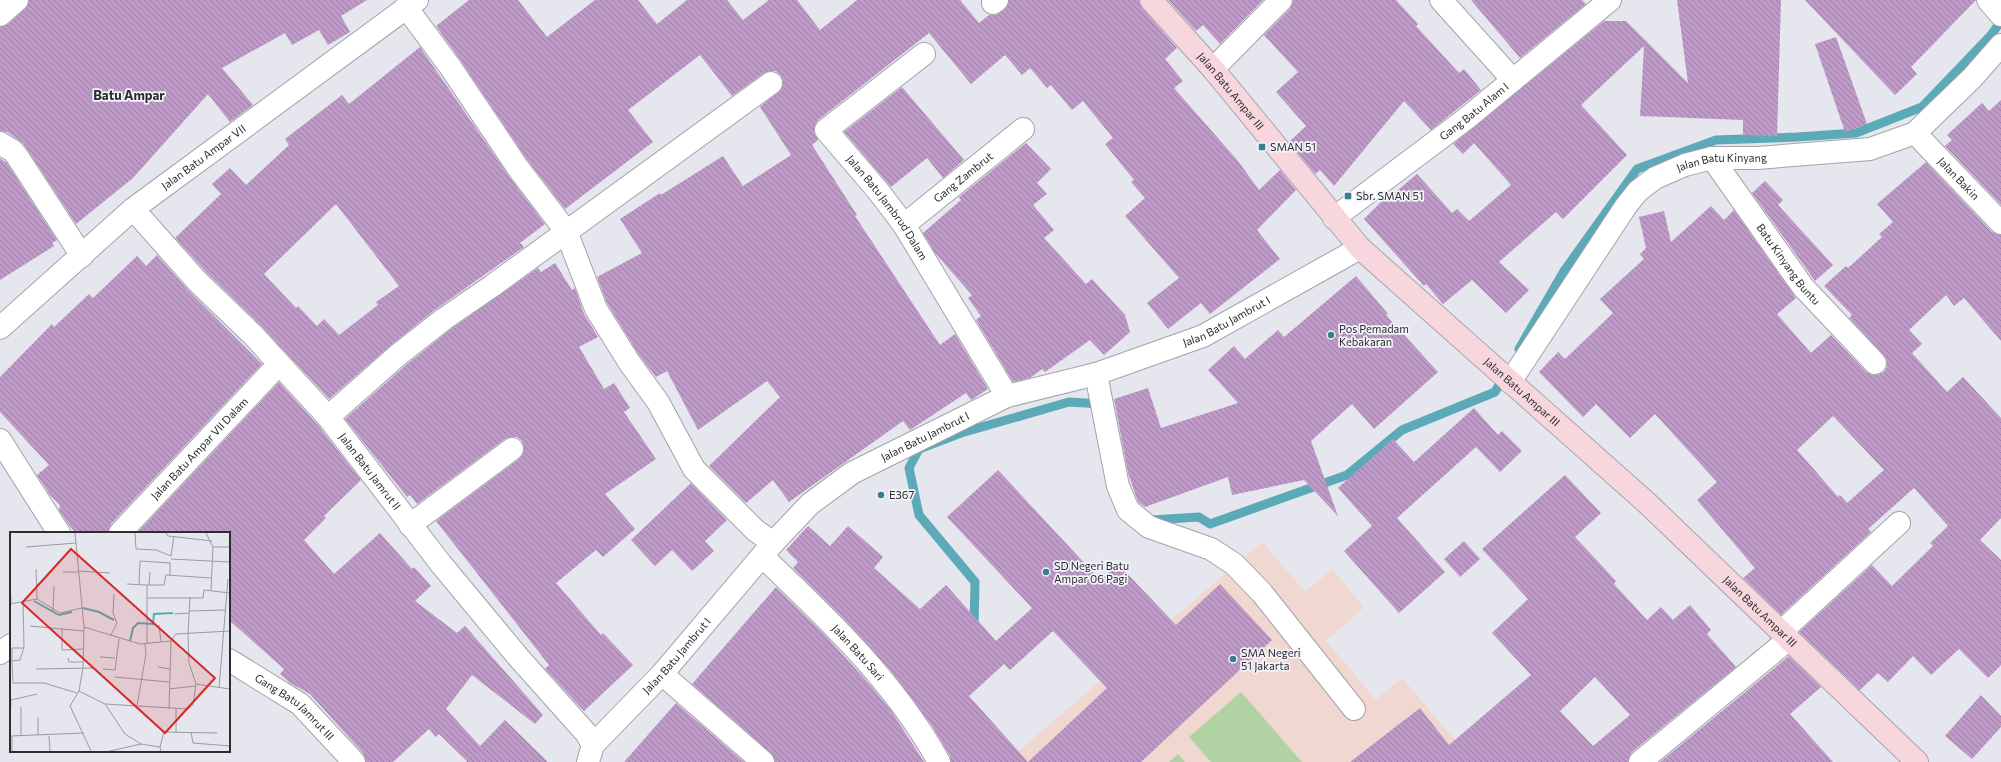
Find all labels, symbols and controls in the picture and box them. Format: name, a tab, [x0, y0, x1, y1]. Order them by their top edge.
street label: Jalan Batu Ampar III	[1194, 49, 1267, 132]
street label: Gang Batu Alam I	[1437, 79, 1511, 143]
district label: Batu Ampar	[93, 87, 165, 103]
street label: Jalan Batu Ampar VII	[159, 121, 248, 193]
place label: SMAN 51	[1270, 140, 1316, 153]
marker: SMAN 51	[1257, 142, 1267, 152]
street label: Gang Zambrut	[931, 149, 996, 205]
street label: Jalan Batu Kinyang	[1674, 150, 1767, 175]
street label: Jalan Batu Jambrud Dalam	[843, 152, 931, 262]
street label: Jalan Bakin	[1935, 154, 1982, 202]
place label: Sbr. SMAN 51	[1356, 189, 1424, 202]
marker: Sbr. SMAN 51	[1343, 191, 1353, 201]
street label: Batu Kinyang Buntu	[1754, 221, 1823, 307]
street label: Jalan Batu Jambrut I	[1181, 293, 1272, 350]
place label: Pos Pemadam Kebakaran	[1339, 322, 1409, 348]
marker: Pos Pemadam Kebakaran	[1326, 330, 1336, 340]
street label: Jalan Batu Ampar III	[1481, 354, 1563, 429]
street label: Jalan Batu Ampar VII Dalam	[148, 394, 250, 503]
street label: Jalan Batu Jambrut I	[879, 409, 971, 465]
street label: Jalan Batu Jamrut II	[336, 430, 404, 512]
place label: E367	[889, 488, 914, 501]
marker: E367	[876, 490, 886, 500]
inset map	[10, 532, 230, 752]
place label: SD Negeri Batu Ampar 06 Pagi	[1054, 559, 1129, 585]
marker: SD Negeri Batu Ampar 06 Pagi	[1041, 567, 1051, 577]
street label: Jalan Batu Ampar III	[1720, 573, 1800, 649]
street label: Jalan Batu Jambrut I	[639, 615, 713, 697]
street label: Jalan Batu Sari	[829, 621, 887, 683]
place label: SMA Negeri 51 Jakarta	[1241, 646, 1301, 673]
marker: SMA Negeri 51 Jakarta	[1228, 654, 1238, 664]
street label: Gang Batu Jamrut III	[253, 671, 337, 742]

